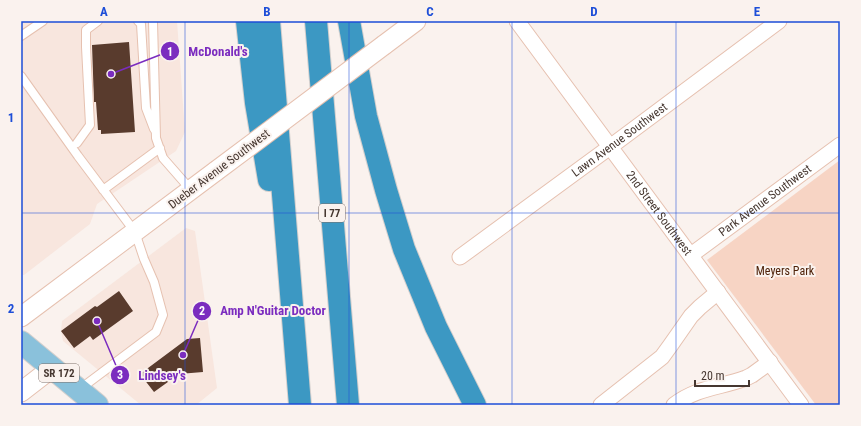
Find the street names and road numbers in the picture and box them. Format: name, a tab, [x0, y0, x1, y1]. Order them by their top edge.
street label: Lawn Avenue Southwest	[569, 100, 670, 180]
street label: Dueber Avenue Southwest	[166, 126, 273, 212]
street label: Park Avenue Southwest	[716, 161, 814, 239]
street label: 2nd Street Southwest	[623, 168, 695, 258]
road number: I 77	[319, 204, 345, 222]
road number: SR 172	[39, 364, 79, 382]

